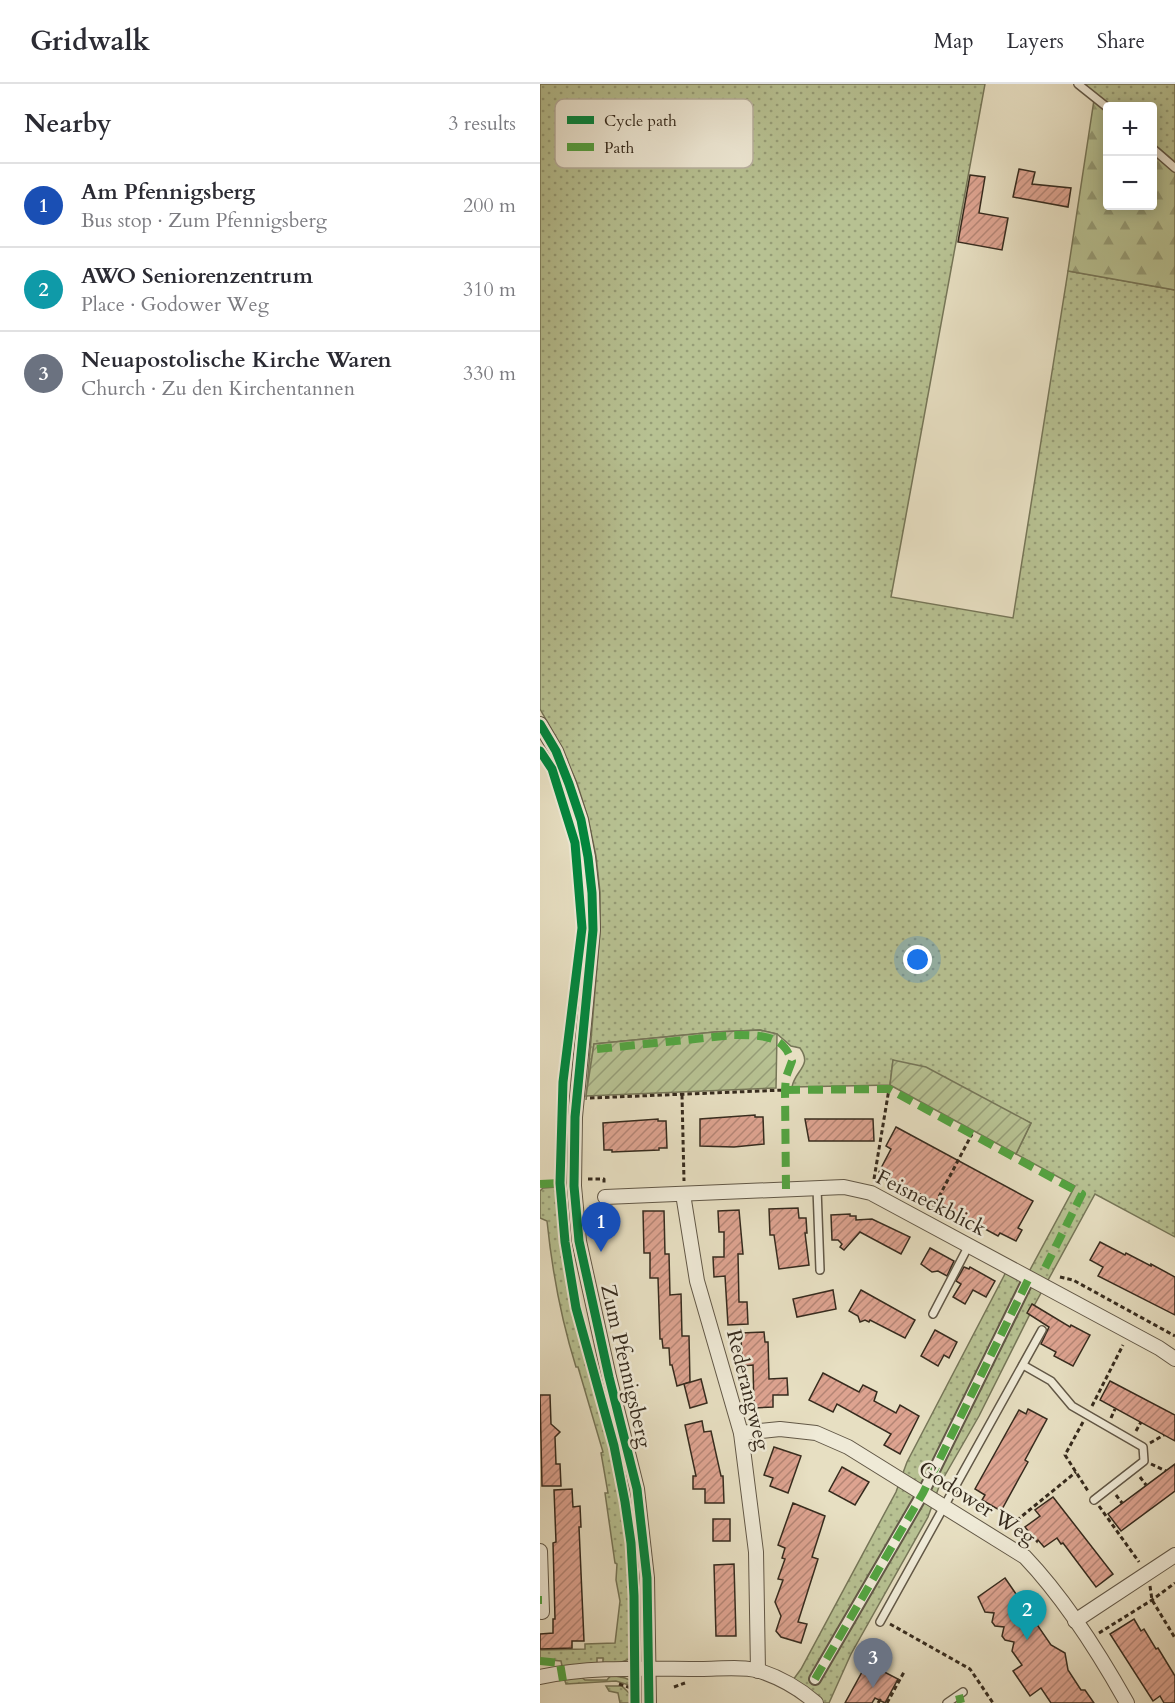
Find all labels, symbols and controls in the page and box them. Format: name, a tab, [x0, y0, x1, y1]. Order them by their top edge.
text: Gridwalk	[30, 22, 150, 60]
text: Map	[934, 27, 974, 56]
text: Layers	[1007, 27, 1064, 56]
text: Share	[1097, 27, 1145, 56]
legend	[555, 99, 753, 168]
map controls	[1103, 102, 1157, 210]
button: +	[1103, 102, 1157, 156]
text: Nearby	[24, 106, 112, 141]
text: 3 results	[448, 110, 516, 137]
text: Cycle path	[604, 110, 677, 132]
text: Path	[604, 137, 634, 159]
button: −	[1103, 156, 1157, 210]
text: Am Pfennigsberg	[81, 177, 255, 207]
text: 1	[38, 192, 49, 219]
text: 200 m	[463, 192, 516, 219]
text: Bus stop · Zum Pfennigsberg	[81, 207, 327, 234]
text: AWO Seniorenzentrum	[81, 261, 313, 291]
text: 2	[38, 276, 49, 303]
text: 310 m	[463, 276, 516, 303]
text: Place · Godower Weg	[81, 291, 269, 318]
text: Neuapostolische Kirche Waren	[81, 345, 392, 375]
text: 3	[38, 360, 49, 387]
text: 330 m	[463, 360, 516, 387]
text: Church · Zu den Kirchentannen	[81, 375, 355, 402]
your location	[903, 945, 932, 974]
street label: Feisneckblick	[871, 1163, 992, 1244]
pin: 1	[582, 1202, 620, 1252]
street label: Zum Pfennigsberg	[593, 1281, 659, 1451]
street label: Rederangweg	[719, 1327, 777, 1454]
street label: Godower Weg	[913, 1454, 1042, 1552]
pin: 2	[1008, 1590, 1046, 1640]
pin: 3	[854, 1638, 892, 1688]

